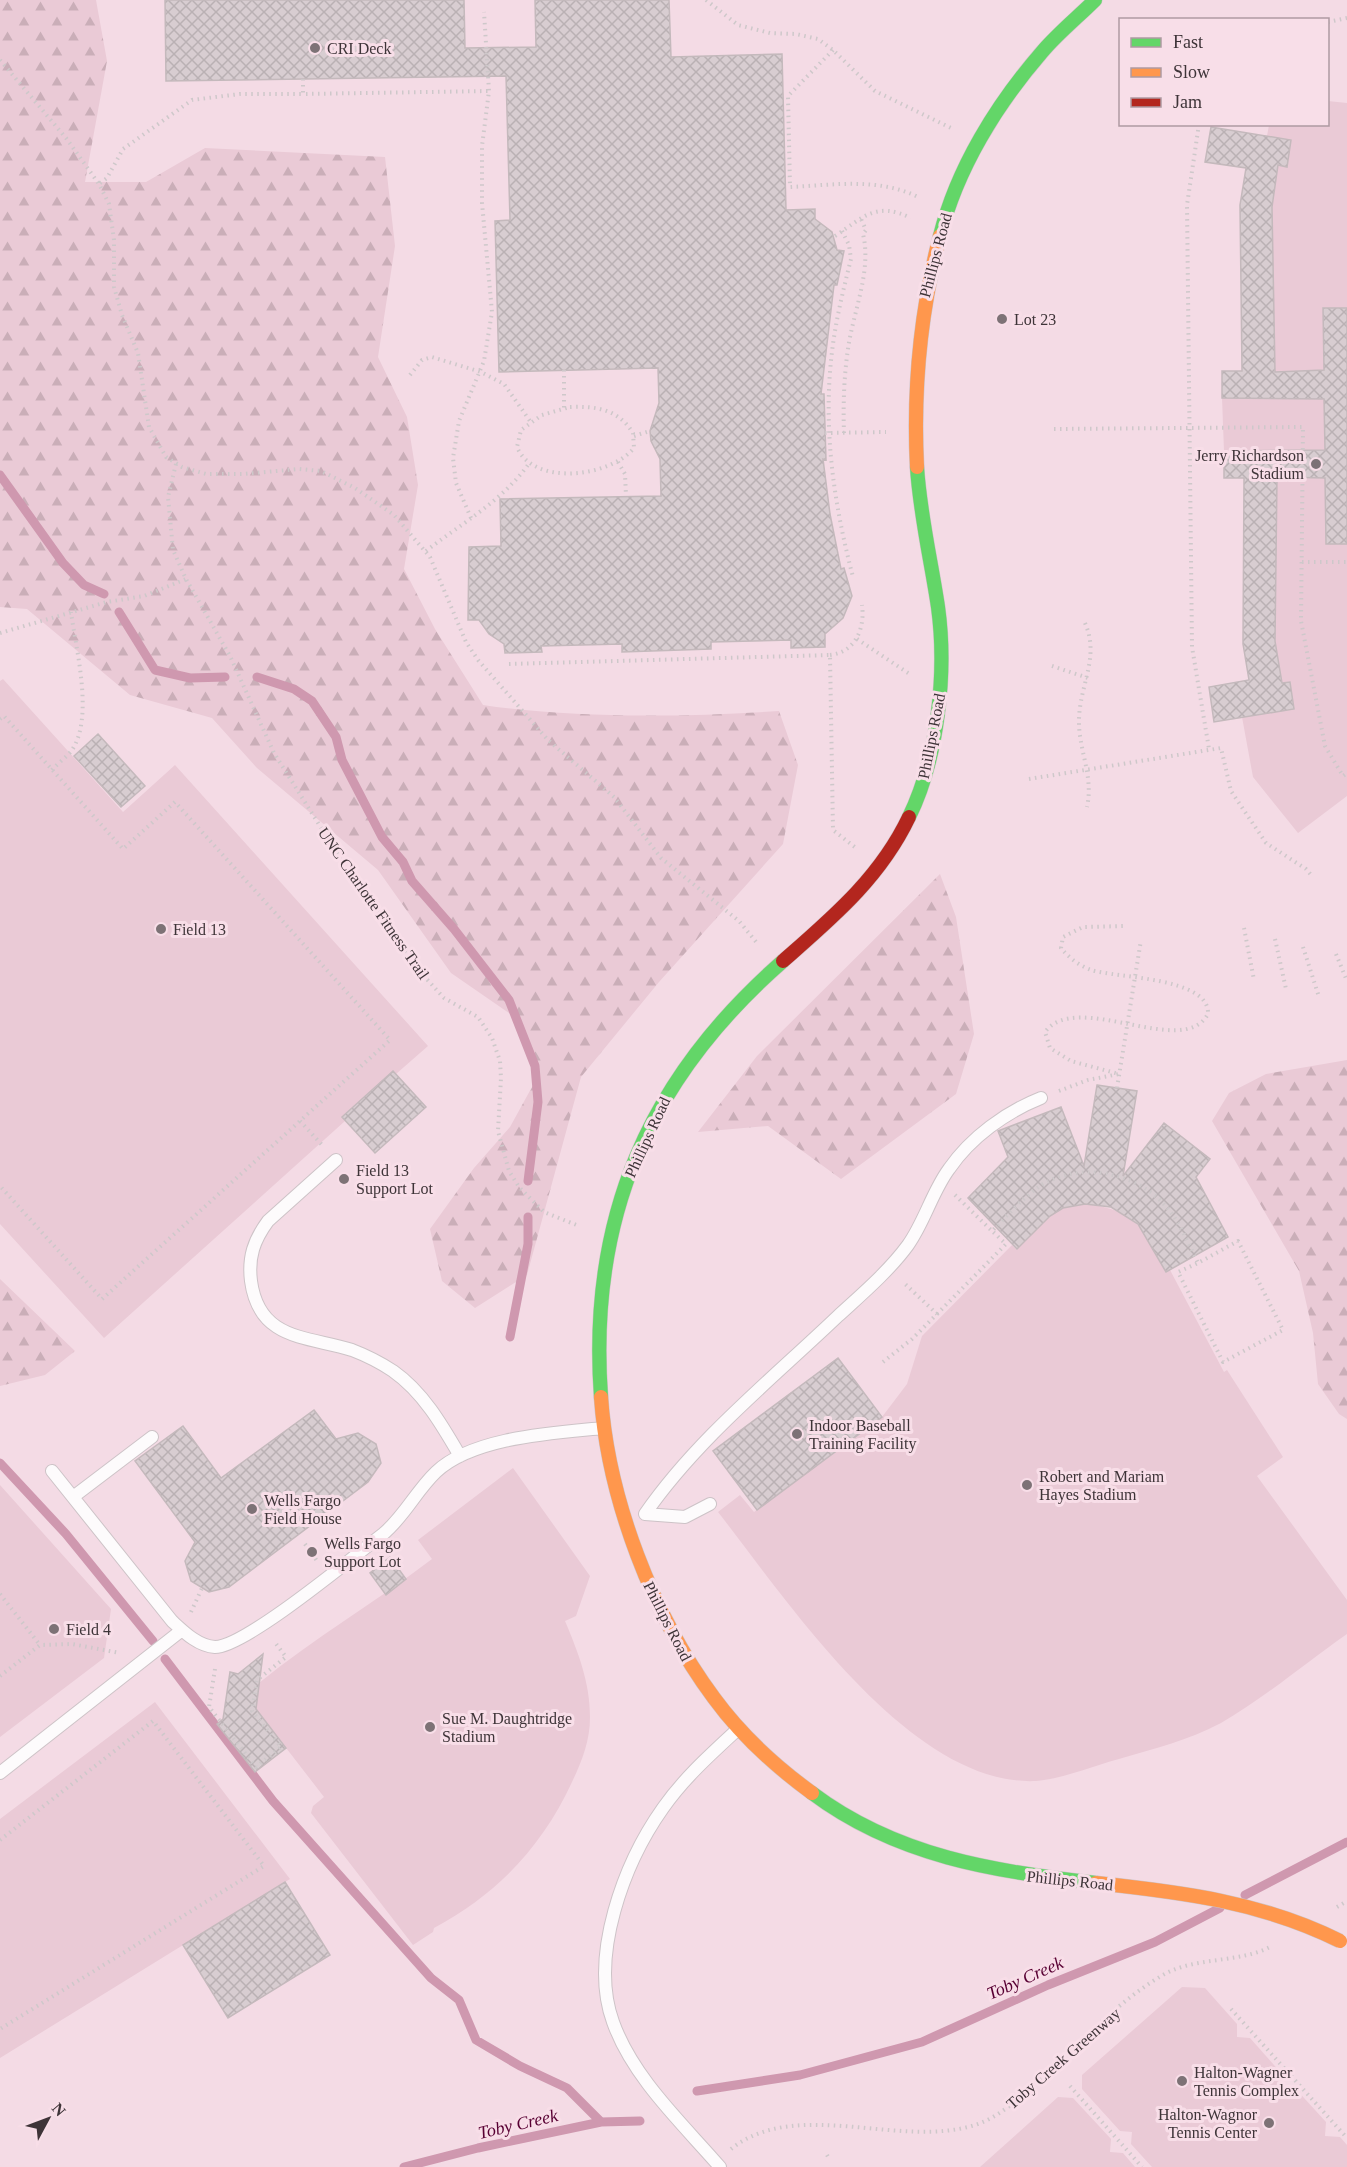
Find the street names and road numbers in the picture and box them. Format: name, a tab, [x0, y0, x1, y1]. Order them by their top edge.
street label: Phillips Road	[916, 211, 956, 299]
street label: Phillips Road	[915, 692, 949, 780]
street label: UNC Charlotte Fitness Trail	[315, 824, 433, 983]
street label: Phillips Road	[621, 1094, 674, 1181]
street label: Phillips Road	[639, 1579, 695, 1664]
street label: Phillips Road	[1026, 1868, 1114, 1894]
street label: Toby Creek Greenway	[1003, 2005, 1124, 2113]

